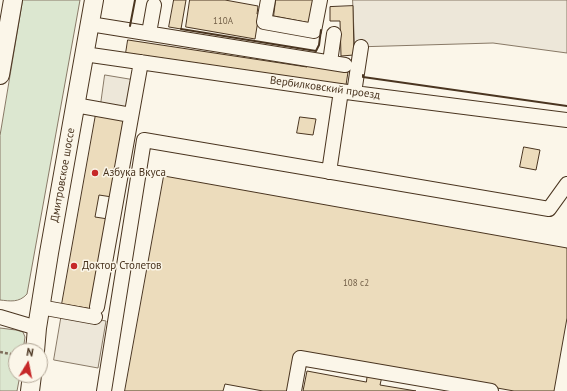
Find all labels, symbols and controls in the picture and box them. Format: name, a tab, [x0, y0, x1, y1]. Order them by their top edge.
house number: 110А	[213, 16, 233, 26]
street label: Вербилковский проезд	[269, 74, 381, 102]
street label: Дмитровское шоссе	[48, 127, 78, 223]
place label: Азбука Вкуса	[103, 166, 166, 180]
marker: Азбука Вкуса	[90, 168, 100, 178]
place label: Доктор Столетов	[82, 259, 162, 273]
marker: Доктор Столетов	[69, 261, 79, 271]
house number: 108 с2	[343, 278, 369, 288]
north arrow	[8, 343, 48, 383]
text: N	[25, 345, 35, 360]

